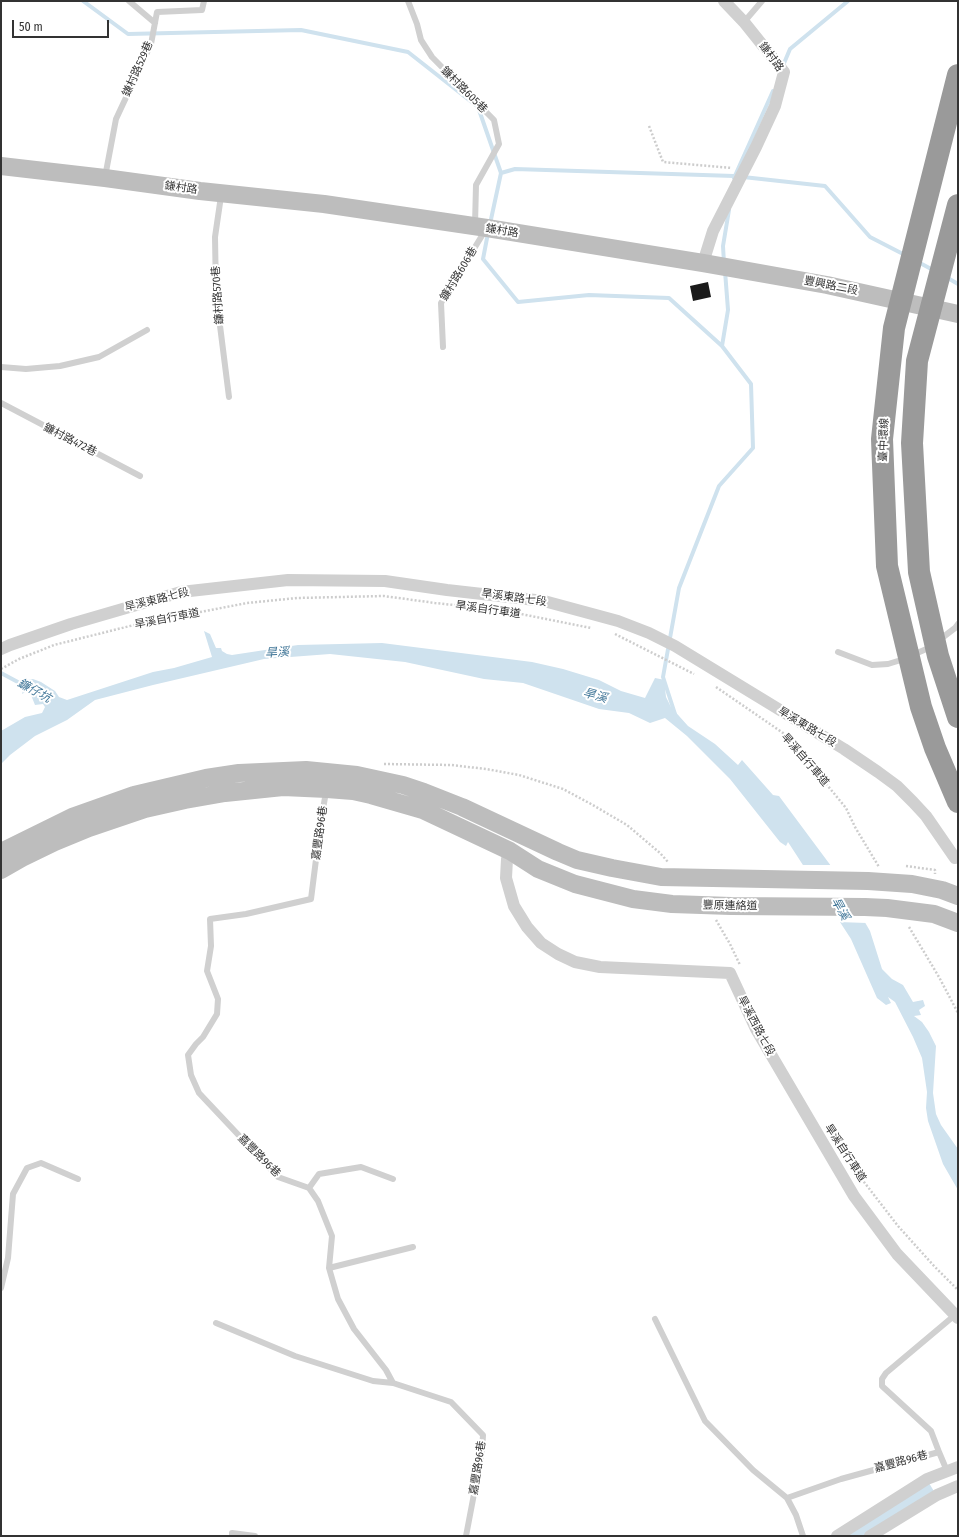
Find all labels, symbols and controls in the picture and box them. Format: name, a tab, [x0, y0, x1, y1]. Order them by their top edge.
scale bar	[14, 12, 111, 38]
text: 50 m	[19, 20, 43, 34]
street label: 鎌村路529巷	[120, 39, 156, 99]
street label: 鎌村路	[756, 40, 786, 74]
street label: 鐮村路605巷	[438, 64, 490, 116]
street label: 鎌村路	[164, 179, 198, 197]
street label: 鎌村路	[485, 222, 519, 240]
street label: 鐮村路606巷	[438, 245, 480, 303]
street label: 鐮村路570巷	[209, 265, 227, 325]
street label: 豐興路二段	[803, 274, 859, 298]
street label: 臺中環線	[877, 418, 891, 462]
street label: 鐮村路472巷	[41, 421, 99, 459]
street label: 旱溪東路七段	[123, 586, 191, 614]
street label: 旱溪東路七段	[480, 587, 548, 609]
street label: 旱溪自行車道	[454, 599, 522, 621]
street label: 旱溪自行車道	[133, 606, 201, 632]
water label: 旱溪	[265, 645, 289, 661]
water label: 鐮仔坑	[15, 676, 53, 706]
water label: 旱溪	[582, 686, 608, 706]
street label: 旱溪東路七段	[775, 704, 839, 750]
street label: 旱溪自行車道	[778, 731, 832, 789]
street label: 嘉豐路96巷	[310, 805, 330, 861]
water label: 旱溪	[828, 895, 852, 923]
street label: 豐原連絡道	[702, 899, 758, 913]
street label: 旱溪西路七段	[735, 994, 777, 1058]
street label: 旱溪自行車道	[821, 1122, 869, 1184]
street label: 嘉豐路96巷	[235, 1132, 283, 1180]
street label: 嘉豐路96巷	[467, 1440, 489, 1496]
street label: 嘉豐路96巷	[873, 1449, 929, 1475]

